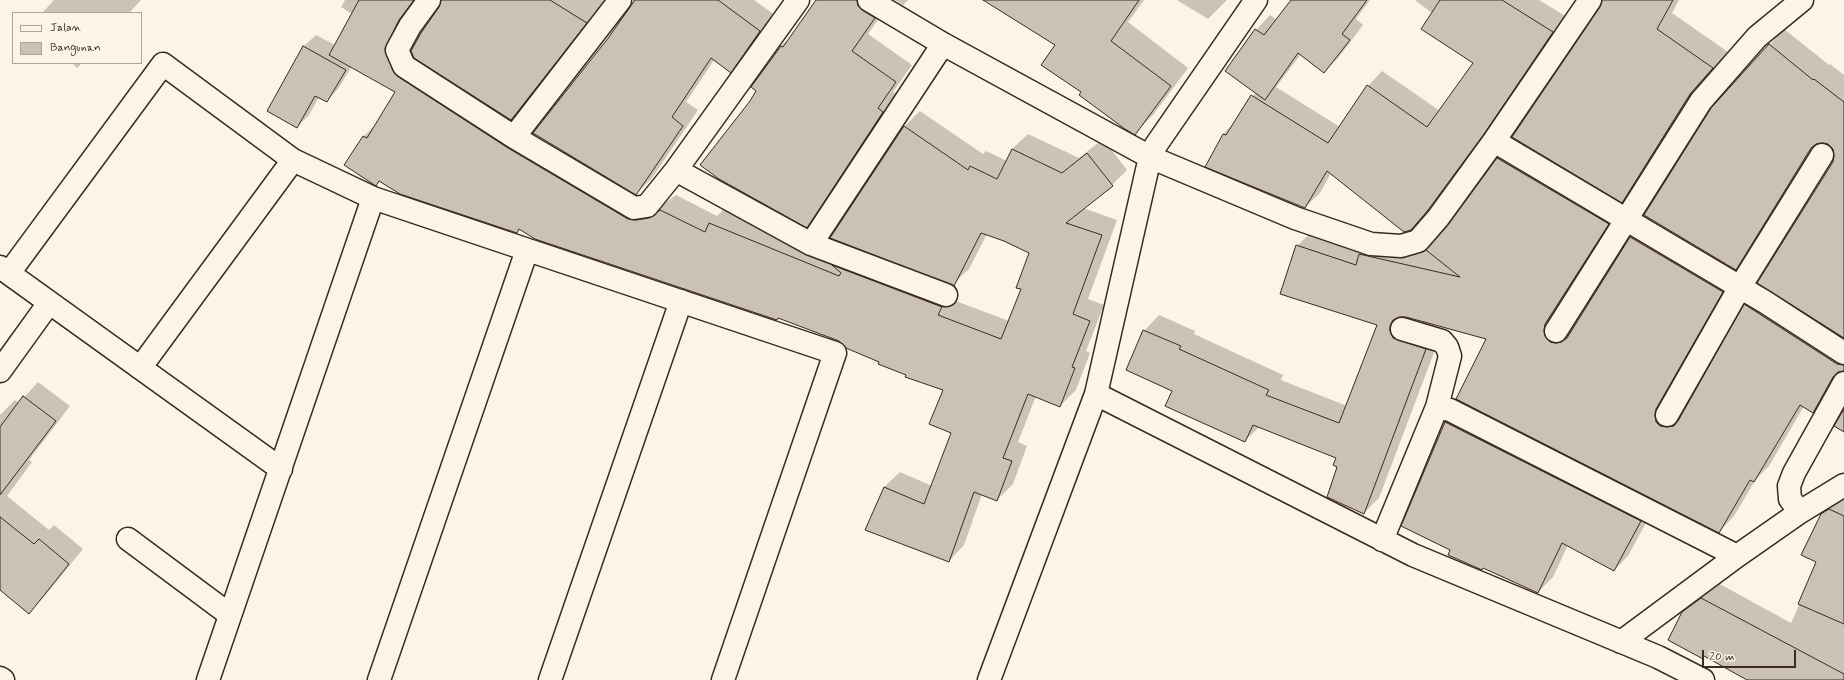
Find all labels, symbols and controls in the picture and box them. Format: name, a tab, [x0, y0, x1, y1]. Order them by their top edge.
legend	[12, 12, 142, 64]
text: Jalan	[50, 20, 81, 36]
text: Bangunan	[50, 40, 101, 56]
scale bar	[1704, 642, 1798, 668]
text: 20 m	[1709, 649, 1735, 665]

